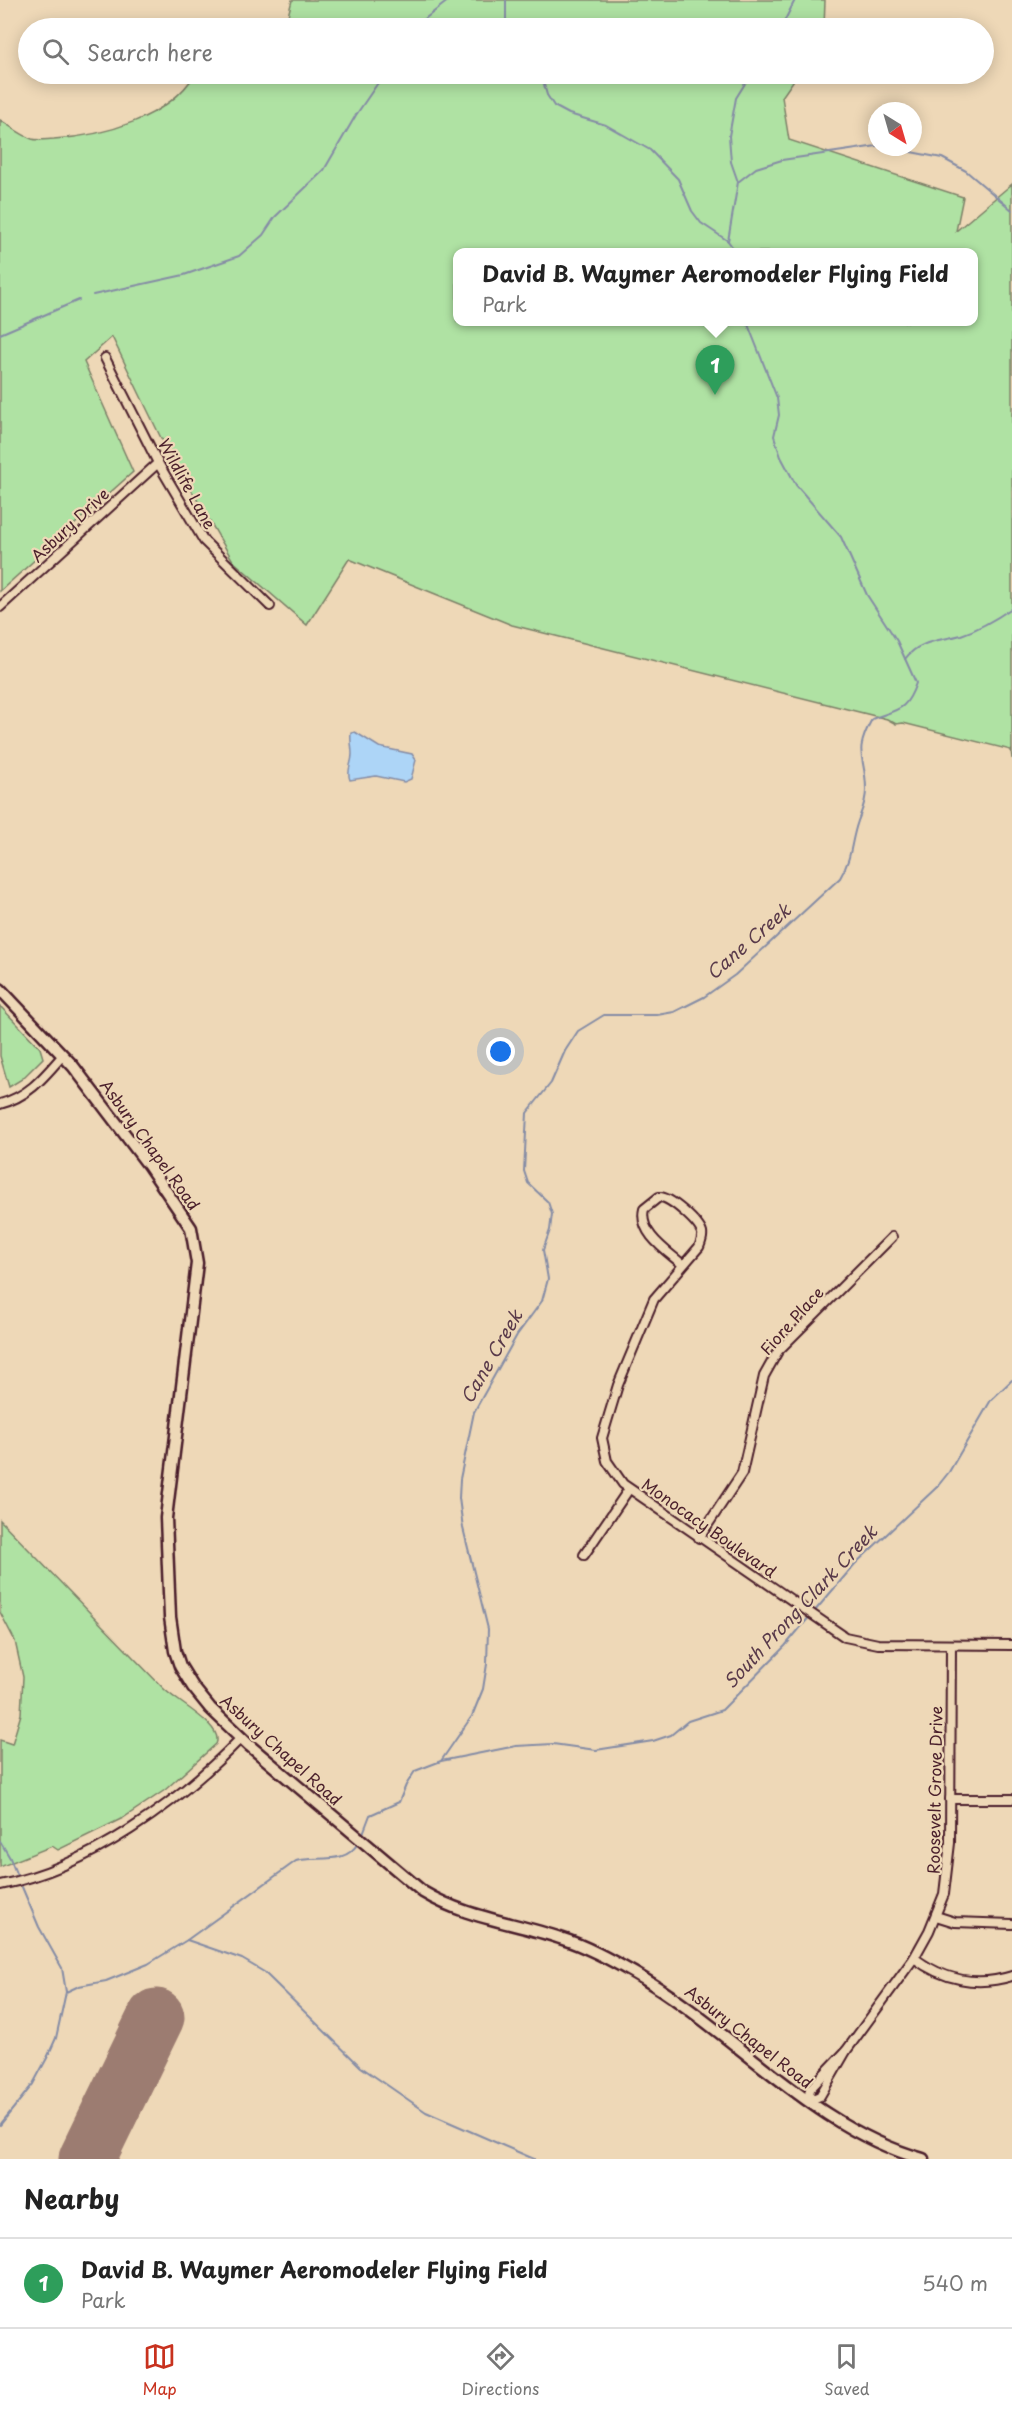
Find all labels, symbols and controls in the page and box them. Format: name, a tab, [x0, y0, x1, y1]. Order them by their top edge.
search box	[18, 18, 994, 84]
icon: search	[39, 35, 72, 68]
text: Search here	[87, 35, 213, 68]
north arrow	[868, 102, 922, 156]
popup	[453, 248, 978, 326]
text: David B. Waymer Aeromodeler Flying Field	[482, 256, 949, 289]
text: Park	[482, 289, 527, 319]
pin: 1	[696, 346, 734, 395]
street label: Wildlife Lane	[153, 434, 223, 533]
street label: Asbury Drive	[25, 482, 114, 567]
water label: Cane Creek	[700, 896, 797, 985]
your location	[486, 1037, 515, 1066]
street label: Asbury Chapel Road	[95, 1074, 206, 1215]
street label: Fiore Place	[754, 1281, 829, 1360]
water label: Cane Creek	[453, 1303, 529, 1408]
street label: Monocacy Boulevard	[637, 1472, 782, 1583]
water label: South Prong Clark Creek	[717, 1518, 884, 1694]
street label: Asbury Chapel Road	[216, 1688, 348, 1810]
street label: Roosevelt Grove Drive	[921, 1706, 947, 1874]
street label: Asbury Chapel Road	[681, 1979, 819, 2094]
text: Nearby	[24, 2179, 119, 2218]
text: David B. Waymer Aeromodeler Flying Field	[81, 2252, 547, 2285]
text: 1	[39, 2268, 48, 2298]
text: 540 m	[922, 2268, 988, 2298]
text: Park	[81, 2285, 126, 2315]
tab: Map	[142, 2340, 177, 2400]
tab: Directions	[461, 2340, 539, 2400]
tab: Saved	[824, 2340, 870, 2400]

